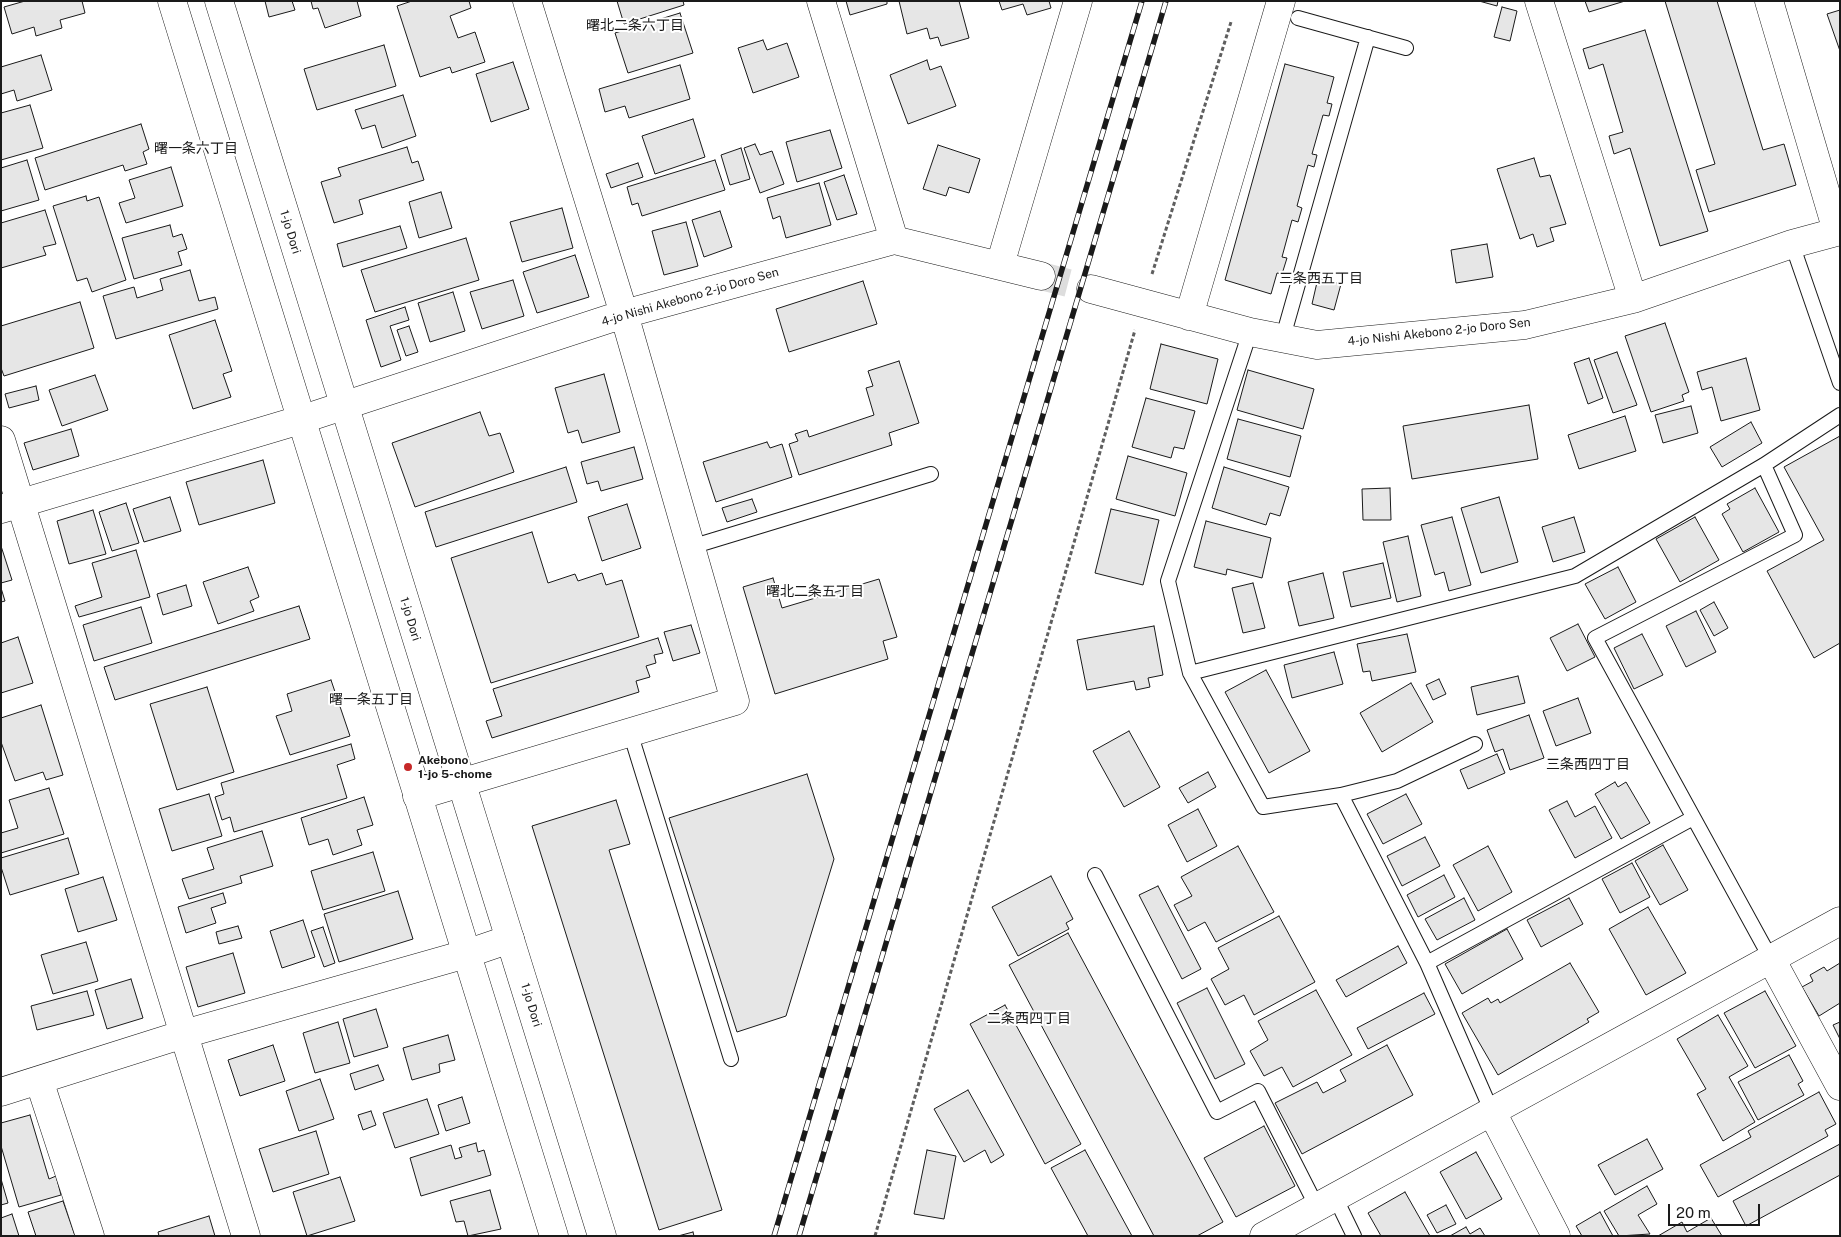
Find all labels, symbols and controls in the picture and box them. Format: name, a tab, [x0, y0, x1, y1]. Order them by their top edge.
district label: 曙北二条六丁目	[586, 18, 684, 34]
district label: 曙一条六丁目	[154, 141, 238, 157]
street label: 1-jo Dori	[277, 208, 303, 256]
street label: 4-jo Nishi Akebono 2-jo Doro Sen	[600, 265, 780, 329]
district label: 三条西五丁目	[1279, 271, 1363, 287]
street label: 4-jo Nishi Akebono 2-jo Doro Sen	[1347, 315, 1531, 349]
district label: 曙北二条五丁目	[766, 584, 864, 600]
street label: 1-jo Dori	[397, 595, 423, 643]
district label: 曙一条五丁目	[329, 692, 413, 708]
place label: Akebono 1-jo 5-chome	[418, 753, 492, 781]
district label: 三条西四丁目	[1546, 757, 1630, 773]
marker: Akebono 1-jo 5-chome	[402, 761, 414, 773]
street label: 1-jo Dori	[518, 981, 544, 1029]
district label: 二条西四丁目	[987, 1011, 1071, 1027]
scale bar	[1671, 1194, 1764, 1226]
text: 20 m	[1676, 1204, 1711, 1221]

